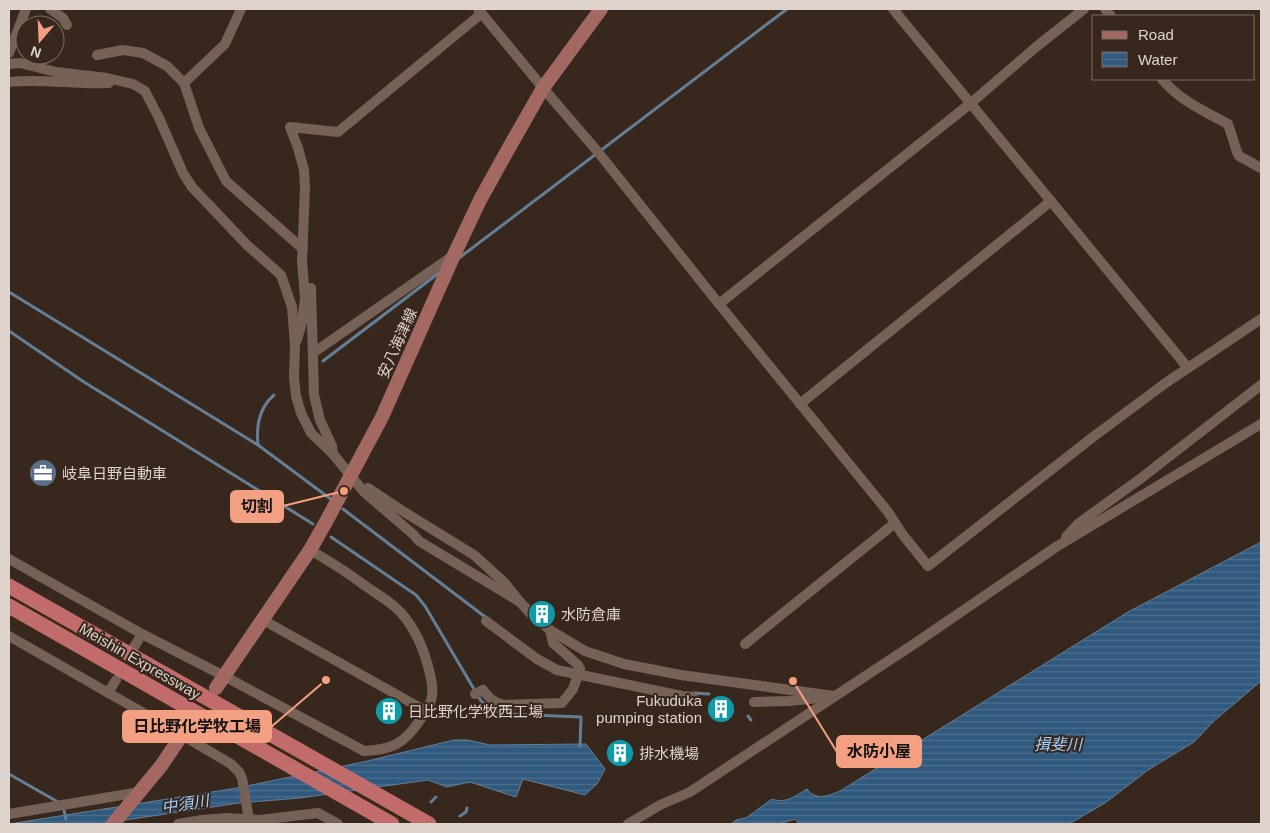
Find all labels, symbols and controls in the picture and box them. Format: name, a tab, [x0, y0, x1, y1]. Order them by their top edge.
north arrow	[15, 15, 65, 65]
legend	[1092, 15, 1255, 80]
text: Road	[1138, 26, 1174, 43]
text: N	[28, 43, 43, 62]
text: Water	[1138, 51, 1177, 68]
street label: 安八海津線	[374, 305, 420, 381]
office icon: 岐阜日野自動車	[28, 458, 58, 488]
place label: 岐阜日野自動車	[62, 465, 167, 482]
callout: 切割	[231, 491, 283, 522]
text: 切割	[241, 498, 273, 515]
building icon: 水防倉庫	[527, 599, 557, 629]
place label: 水防倉庫	[561, 606, 621, 623]
street label: Meishin Expressway	[77, 619, 204, 703]
place label: Fukuduka pumping station	[596, 692, 703, 726]
building icon: Fukuduka pumping station	[706, 694, 736, 724]
building icon: 日比野化学牧西工場	[374, 696, 404, 726]
place label: 日比野化学牧西工場	[408, 703, 543, 720]
callout: 日比野化学牧工場	[123, 711, 271, 742]
text: 日比野化学牧工場	[133, 718, 261, 735]
callout: 水防小屋	[837, 736, 921, 767]
water label: 揖斐川	[1034, 736, 1084, 753]
building icon: 排水機場	[605, 738, 635, 768]
text: 水防小屋	[847, 743, 911, 760]
place label: 排水機場	[639, 745, 699, 762]
water label: 中須川	[160, 792, 212, 816]

